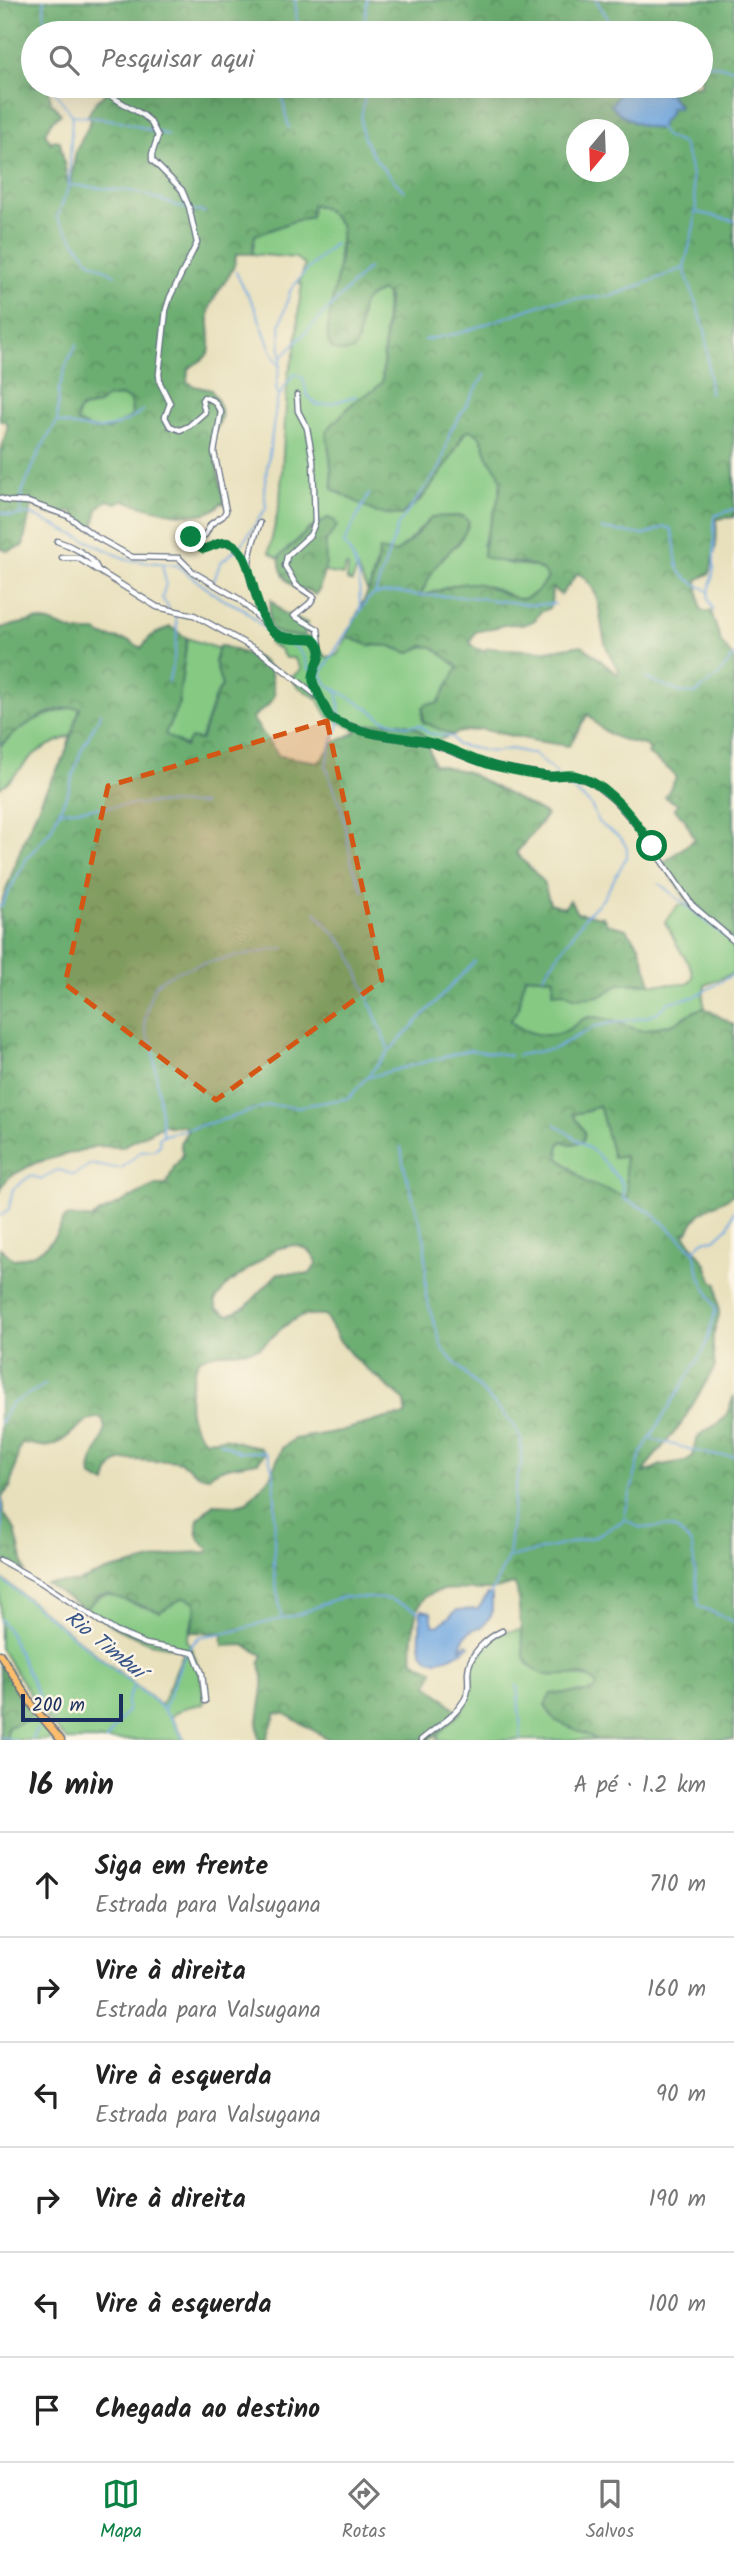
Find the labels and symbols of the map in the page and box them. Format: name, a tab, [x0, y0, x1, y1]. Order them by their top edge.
north arrow	[566, 119, 629, 182]
route end	[175, 521, 206, 552]
route start	[636, 830, 667, 861]
water label: Rio Timbuí	[57, 1603, 157, 1692]
scale bar	[21, 1691, 122, 1723]

